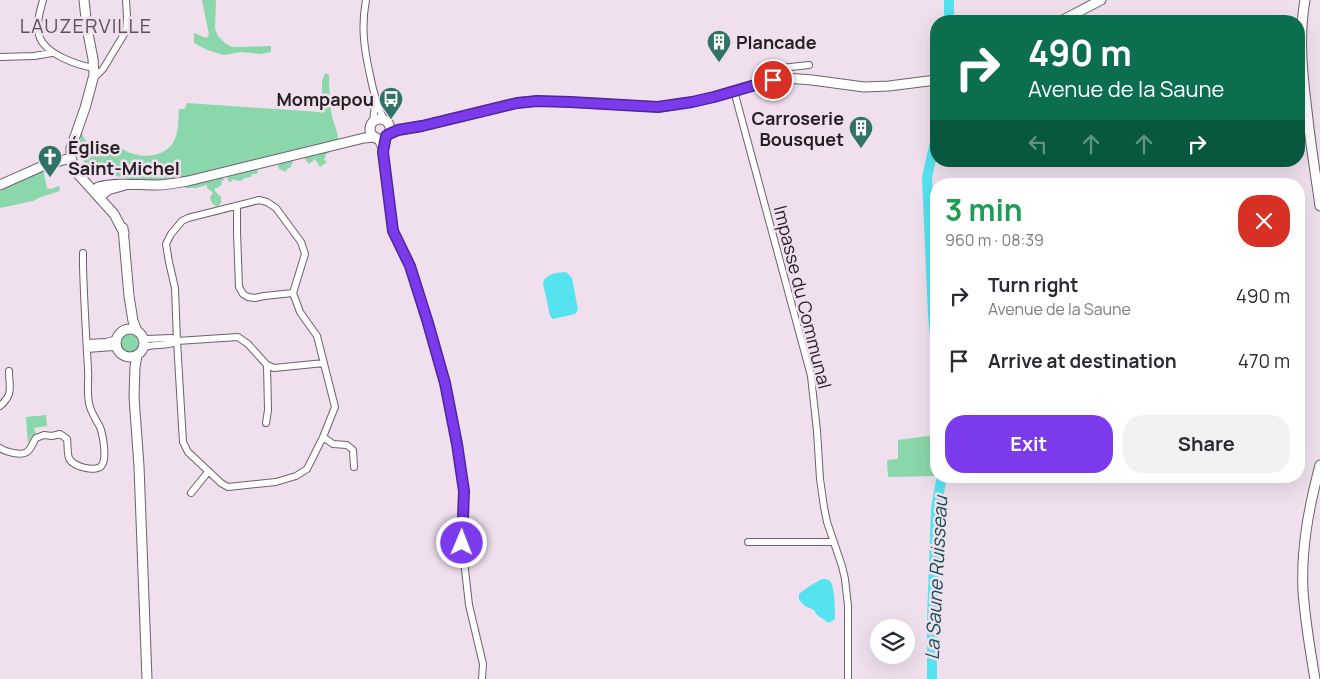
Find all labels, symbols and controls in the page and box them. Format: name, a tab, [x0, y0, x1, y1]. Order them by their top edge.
district label: LAUZERVILLE	[20, 12, 152, 39]
building icon: Plancade	[706, 29, 732, 63]
text: 490 m	[1028, 29, 1132, 77]
place label: Plancade	[736, 30, 817, 54]
icon: right	[945, 35, 1010, 100]
pin	[752, 59, 794, 101]
icon: arrive	[759, 66, 787, 94]
text: Avenue de la Saune	[1028, 74, 1224, 104]
bus stop icon: Mompapou	[378, 86, 404, 120]
place label: Mompapou	[276, 87, 374, 111]
place label: Carroserie Bousquet	[752, 106, 844, 151]
building icon: Carroserie Bousquet	[848, 115, 874, 149]
icon: left	[1024, 130, 1052, 158]
icon: ahead	[1077, 130, 1105, 158]
icon: ahead	[1130, 130, 1158, 158]
icon: right	[1183, 130, 1211, 158]
place label: Église Saint-Michel	[68, 135, 180, 180]
church icon: Église Saint-Michel	[37, 144, 63, 178]
text: 3 min	[945, 189, 1023, 230]
button: close	[1238, 195, 1290, 247]
street label: Impasse du Communal	[769, 203, 837, 391]
text: 960 m · 08:39	[945, 229, 1044, 251]
text: Turn right	[988, 272, 1078, 298]
icon: right	[945, 282, 973, 310]
text: 490 m	[1236, 283, 1290, 309]
text: Avenue de la Saune	[988, 298, 1131, 320]
icon: arrive	[945, 347, 973, 375]
text: Arrive at destination	[988, 348, 1177, 374]
text: 470 m	[1238, 348, 1290, 374]
button: Exit	[945, 415, 1113, 473]
button: Share	[1123, 415, 1290, 473]
water label: La Saune Ruisseau	[919, 494, 953, 661]
position arrow	[435, 516, 487, 568]
map controls	[870, 619, 915, 664]
button: layers	[870, 619, 915, 664]

